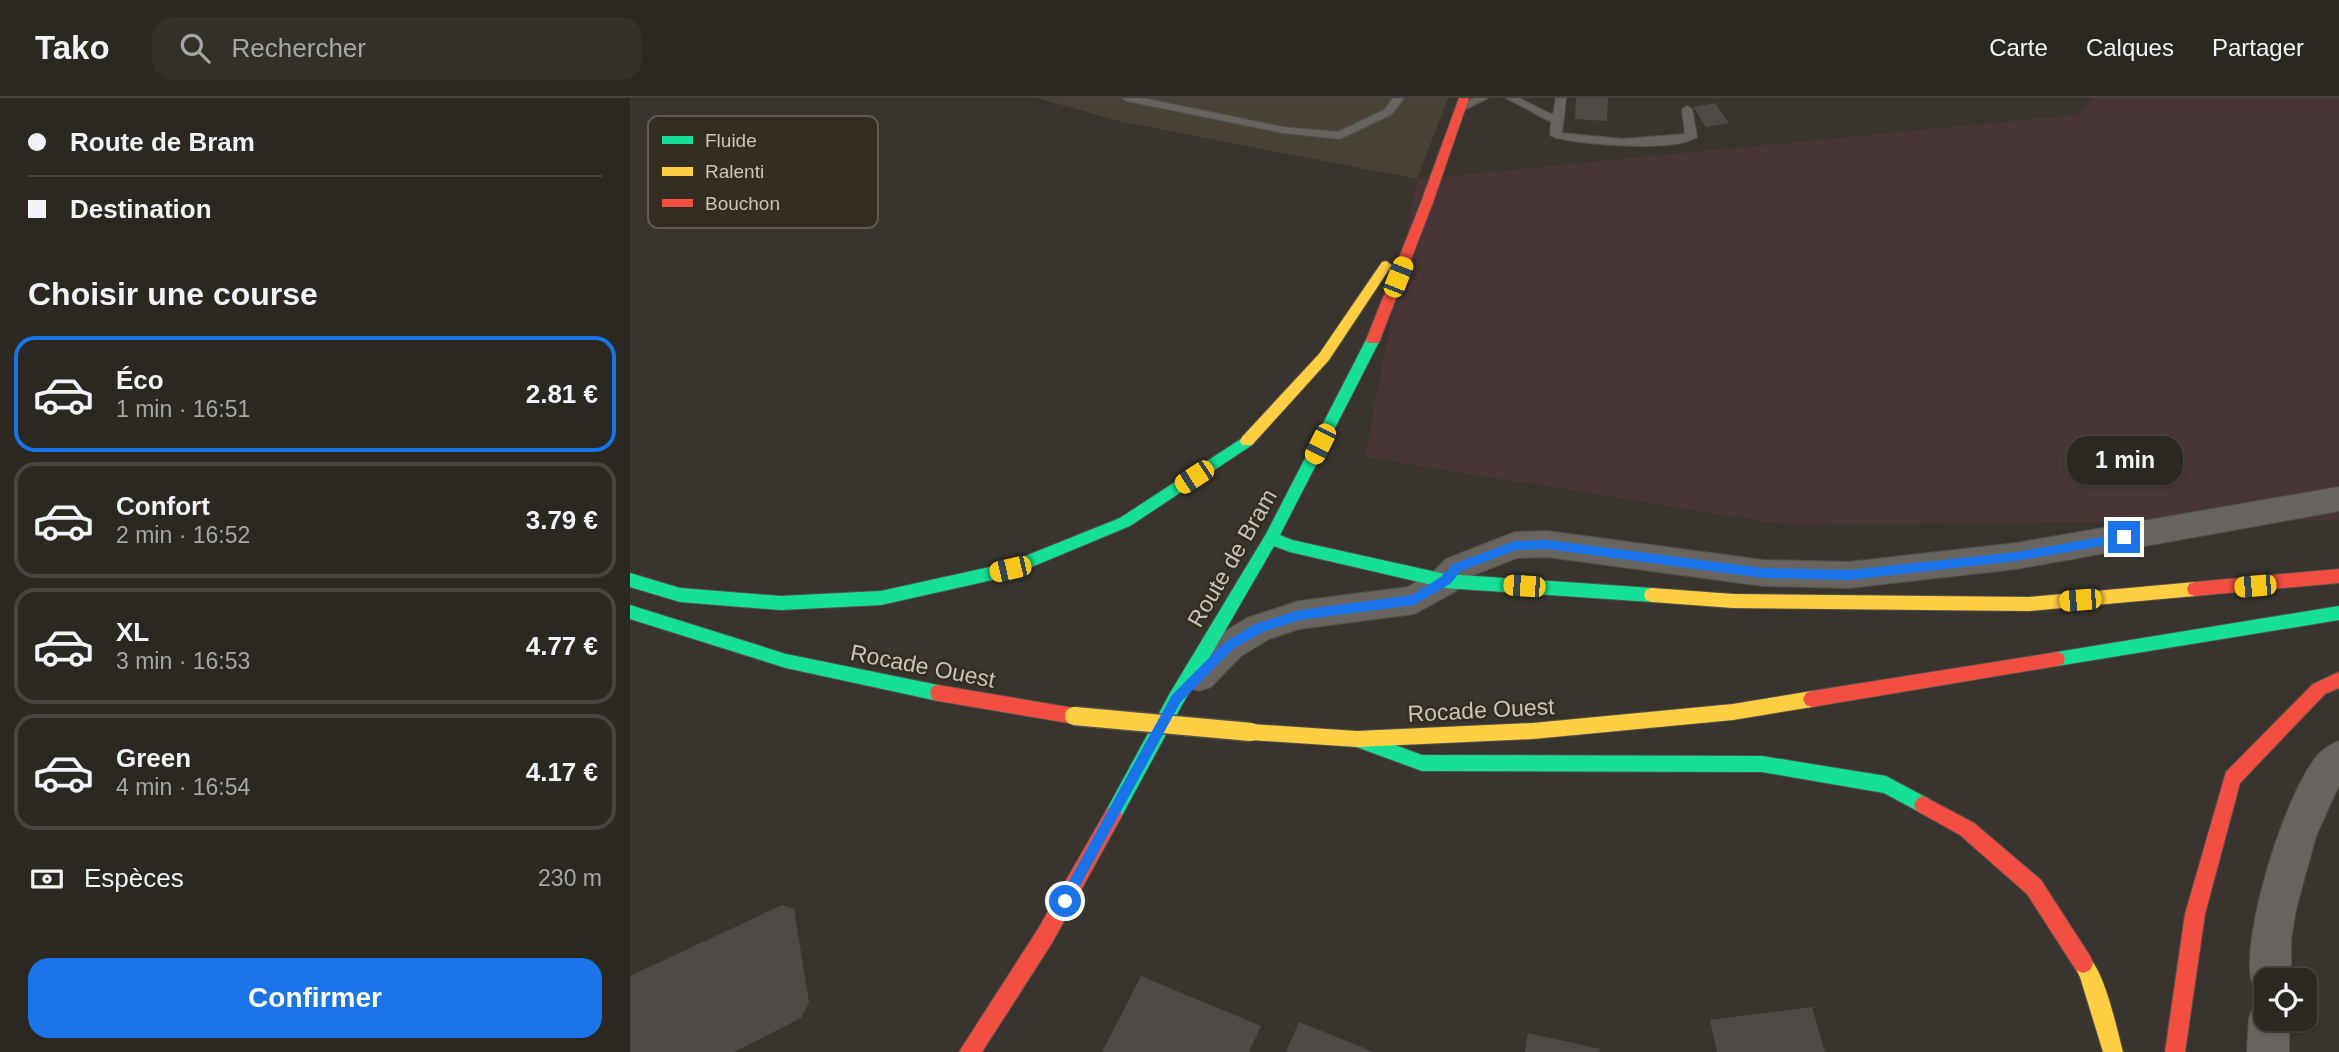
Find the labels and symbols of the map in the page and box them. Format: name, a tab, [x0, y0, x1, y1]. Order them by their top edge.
legend	[648, 116, 878, 228]
text: Fluide	[705, 130, 757, 151]
text: Ralenti	[705, 161, 764, 182]
text: Bouchon	[705, 193, 780, 214]
car	[1381, 254, 1416, 300]
car	[1302, 421, 1339, 467]
callout: 1 min	[2066, 436, 2182, 484]
car	[1171, 457, 1218, 497]
street label: Route de Bram	[1182, 485, 1282, 631]
route end	[2108, 521, 2140, 553]
car	[988, 554, 1033, 584]
car	[1503, 574, 1546, 598]
car	[2234, 574, 2277, 598]
car	[2059, 588, 2102, 612]
street label: Rocade Ouest	[848, 639, 998, 693]
street label: Rocade Ouest	[1407, 693, 1556, 727]
route start	[1049, 885, 1081, 917]

